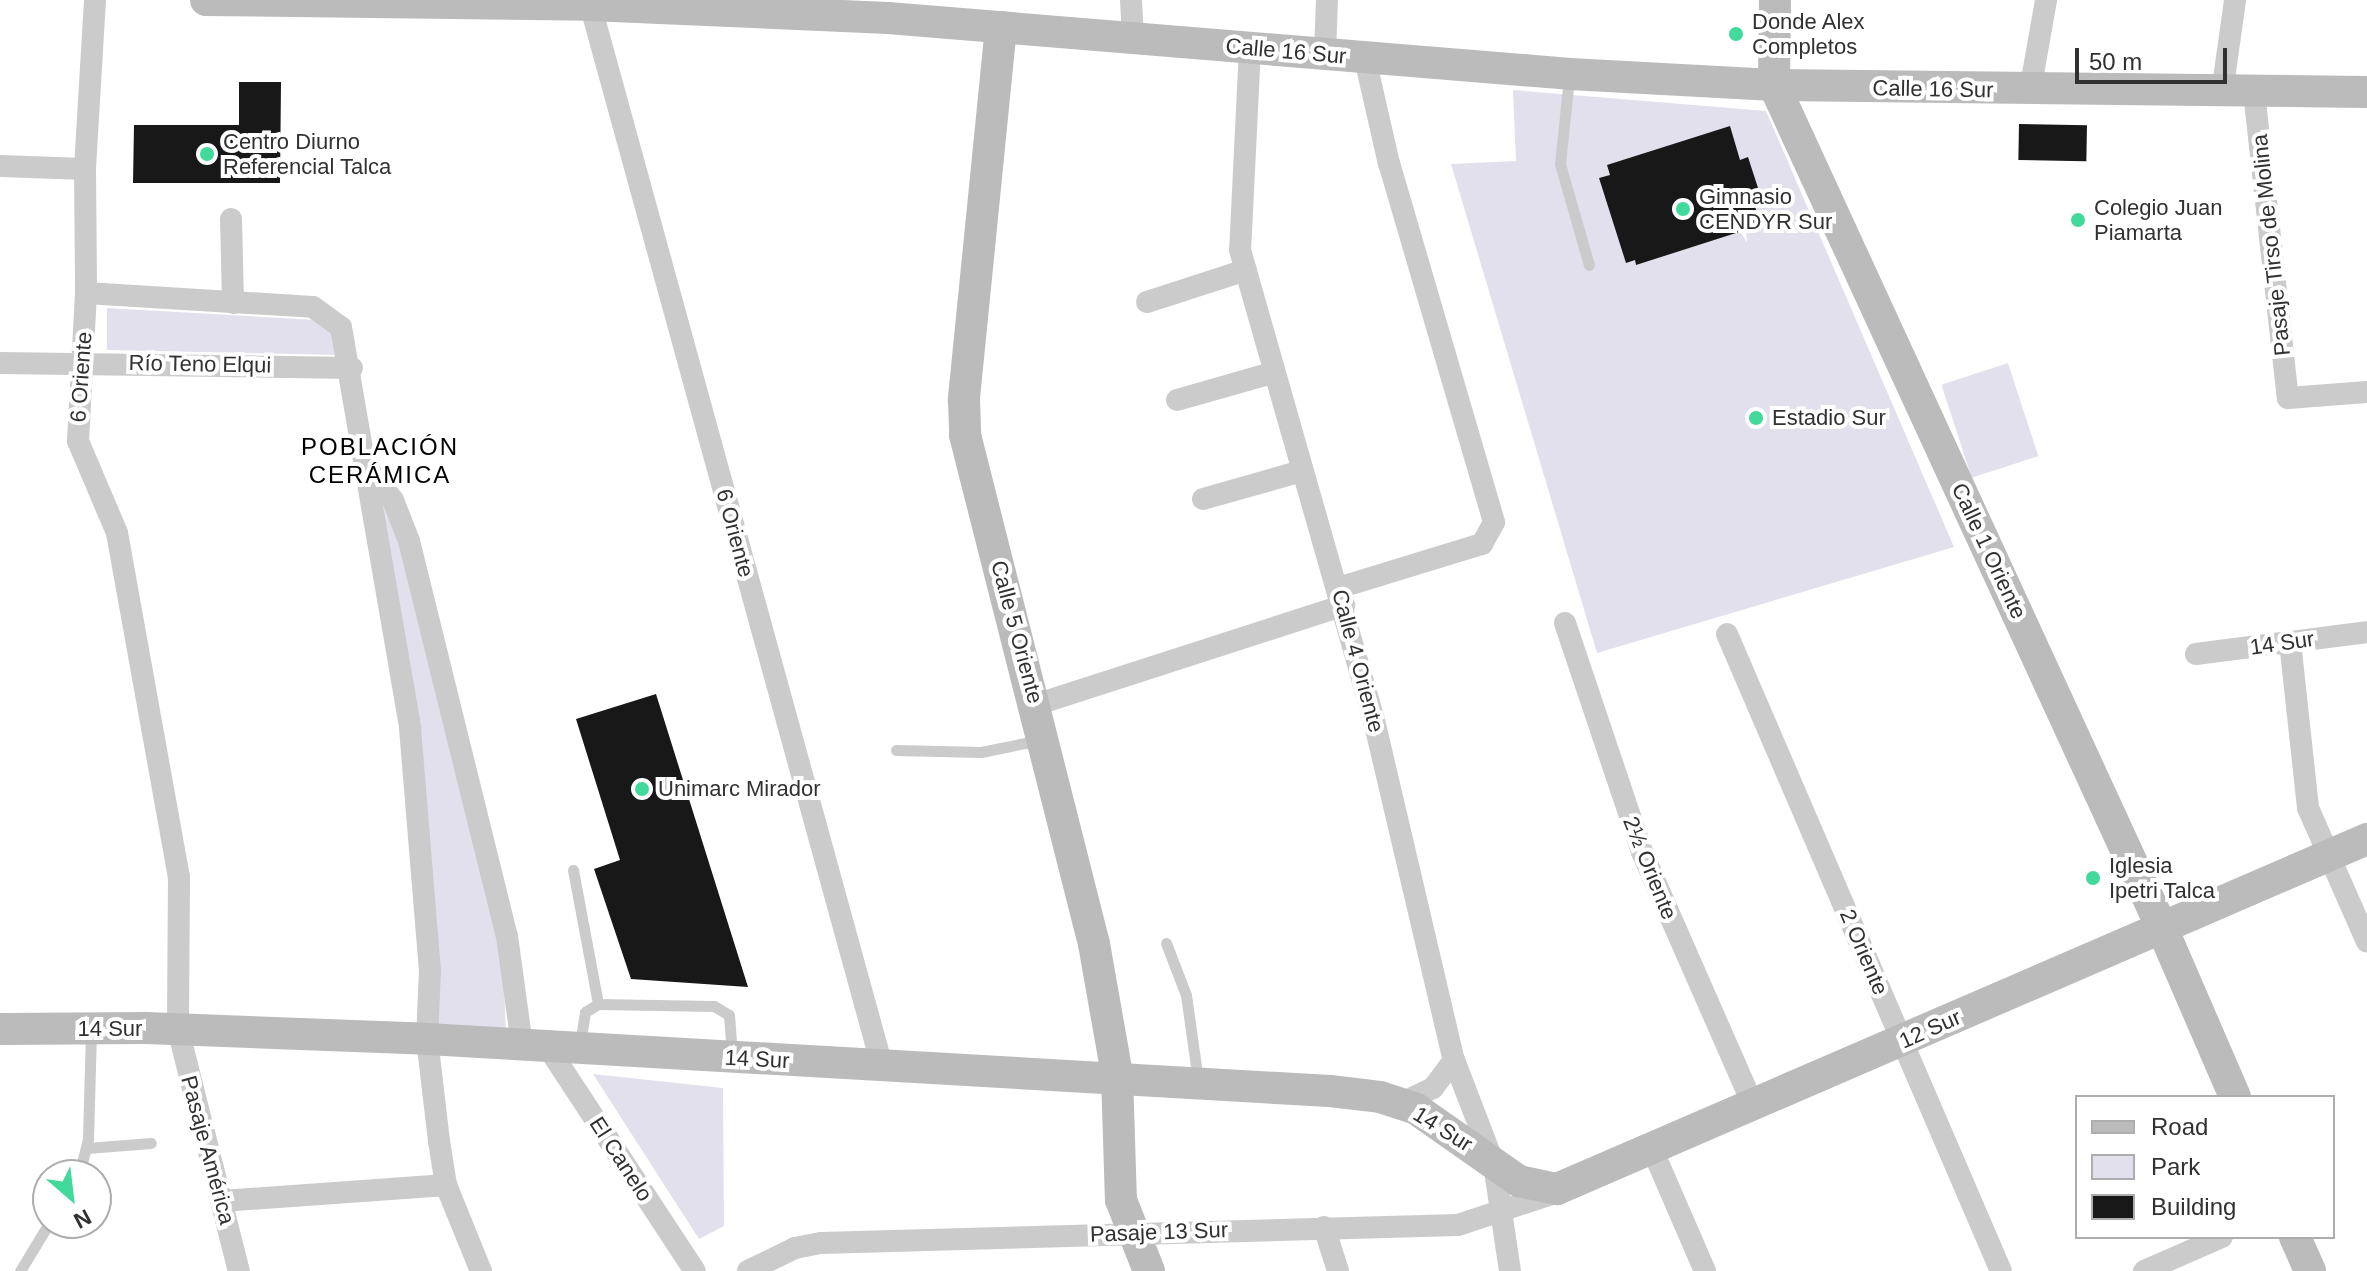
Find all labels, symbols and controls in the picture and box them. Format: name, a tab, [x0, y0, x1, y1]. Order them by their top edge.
place label: Donde Alex Completos	[1752, 8, 1866, 60]
marker: Donde Alex Completos	[1727, 25, 1745, 43]
scale bar	[2079, 32, 2231, 82]
street label: Calle 16 Sur	[1225, 33, 1347, 69]
text: 50 m	[2089, 48, 2142, 75]
street label: Calle 16 Sur	[1872, 75, 1994, 103]
place label: Centro Diurno Referencial Talca	[223, 128, 392, 180]
street label: Pasaje Tirso de Molina	[2246, 133, 2296, 357]
marker: Centro Diurno Referencial Talca	[198, 145, 216, 163]
place label: Gimnasio CENDYR Sur	[1699, 183, 1832, 234]
place label: Colegio Juan Piamarta	[2094, 194, 2222, 246]
marker: Gimnasio CENDYR Sur	[1674, 200, 1692, 218]
marker: Colegio Juan Piamarta	[2069, 211, 2087, 229]
street label: 6 Oriente	[65, 331, 97, 423]
street label: Río Teno Elqui	[128, 350, 272, 378]
place label: Estadio Sur	[1772, 405, 1886, 431]
marker: Estadio Sur	[1747, 409, 1765, 427]
district label: POBLACIÓN CERÁMICA	[301, 433, 459, 489]
street label: Calle 1 Oriente	[1946, 479, 2032, 623]
street label: 6 Oriente	[711, 486, 759, 580]
street label: Calle 5 Oriente	[985, 558, 1049, 706]
street label: Calle 4 Oriente	[1326, 587, 1390, 735]
street label: 14 Sur	[2248, 625, 2316, 661]
place label: Unimarc Mirador	[658, 776, 821, 802]
marker: Unimarc Mirador	[633, 780, 651, 798]
street label: 2½ Oriente	[1617, 813, 1683, 923]
place label: Iglesia Ipetri Talca	[2109, 852, 2215, 904]
marker: Iglesia Ipetri Talca	[2084, 869, 2102, 887]
street label: 2 Oriente	[1834, 905, 1894, 999]
street label: 12 Sur	[1895, 1004, 1965, 1054]
street label: 14 Sur	[78, 1016, 142, 1042]
street label: 14 Sur	[724, 1044, 790, 1074]
street label: Pasaje América	[175, 1072, 241, 1228]
legend	[2075, 1095, 2335, 1239]
street label: 14 Sur	[1409, 1101, 1477, 1157]
street label: El Canelo	[584, 1112, 658, 1206]
text: Road	[2151, 1113, 2208, 1140]
text: Park	[2151, 1153, 2200, 1180]
north arrow	[32, 1159, 112, 1239]
text: Building	[2151, 1193, 2236, 1220]
text: N	[70, 1204, 95, 1234]
street label: Pasaje 13 Sur	[1089, 1216, 1229, 1248]

